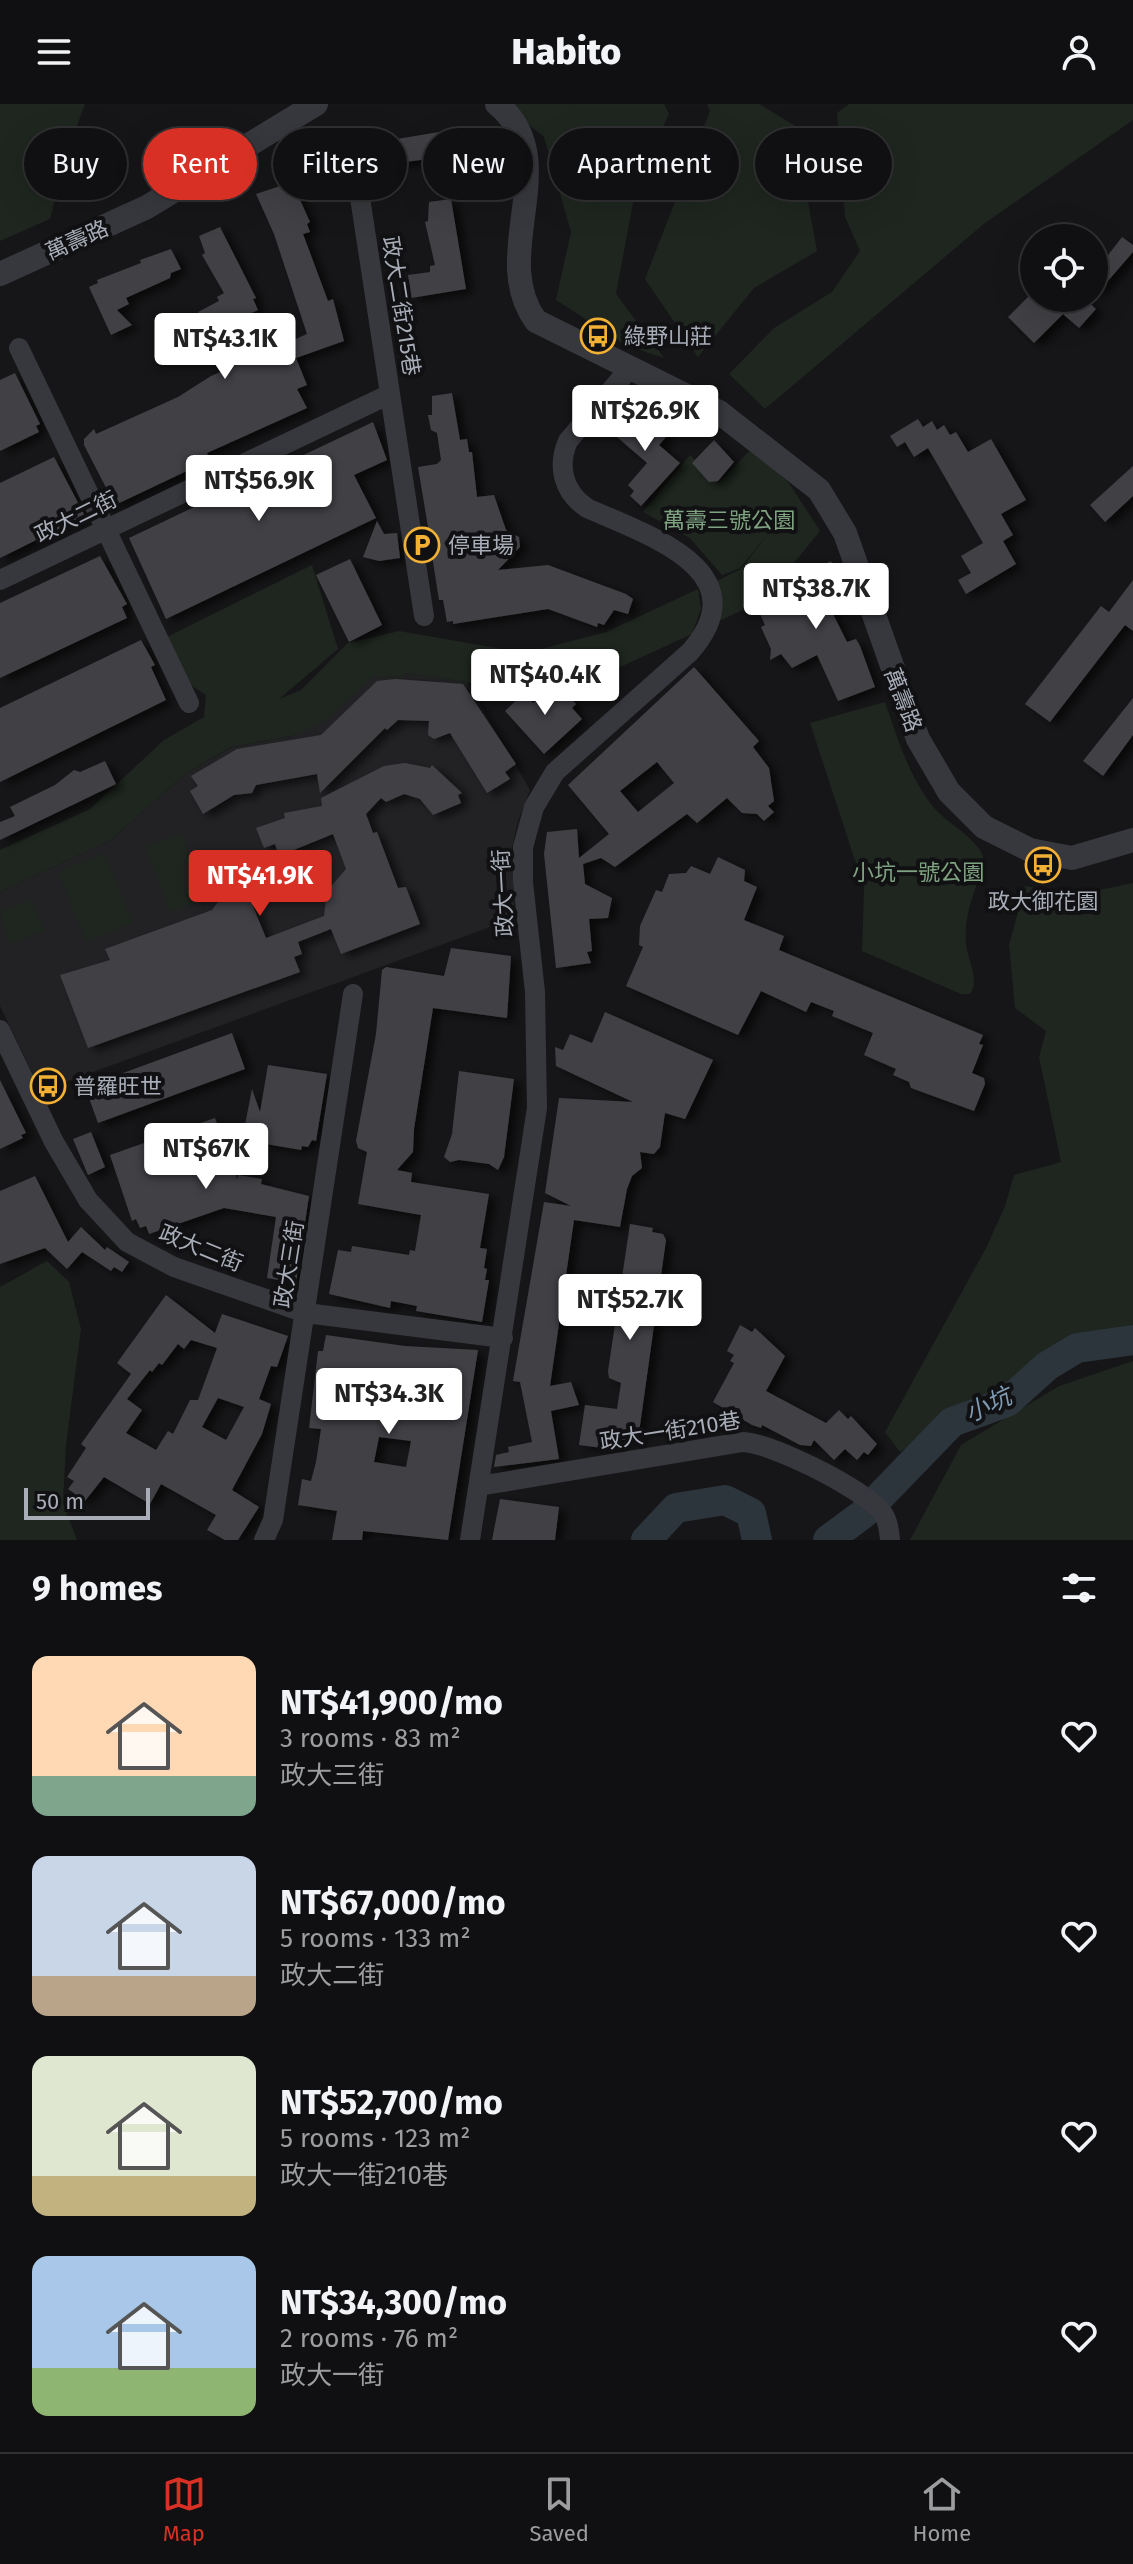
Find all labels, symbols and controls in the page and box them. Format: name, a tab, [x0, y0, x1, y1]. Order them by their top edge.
icon: menu	[32, 30, 76, 74]
text: Habito	[512, 30, 621, 74]
icon: person	[1057, 30, 1101, 74]
chip: Buy	[24, 128, 127, 200]
chip: Rent	[143, 128, 257, 200]
chip: Filters	[273, 128, 407, 200]
chip: New	[423, 128, 533, 200]
chip: Apartment	[549, 128, 739, 200]
chip: House	[755, 128, 892, 200]
street label: 萬壽路	[41, 214, 113, 266]
map controls	[1020, 224, 1108, 312]
button: locate	[1020, 224, 1108, 312]
street label: 政大二街215巷	[377, 234, 425, 378]
pin: NT$43.1K	[142, 313, 308, 381]
bus stop icon: 綠野山莊	[579, 317, 617, 355]
text: NT$43.1K	[173, 323, 278, 354]
place label: 綠野山莊	[624, 323, 712, 350]
pin: NT$26.9K	[562, 385, 728, 453]
text: NT$26.9K	[590, 395, 700, 426]
pin: NT$56.9K	[176, 455, 342, 523]
text: NT$56.9K	[204, 465, 314, 496]
street label: 政大二街	[31, 486, 121, 548]
park label: 萬壽三號公園	[663, 507, 795, 534]
parking icon: 停車場	[403, 526, 441, 564]
place label: 停車場	[448, 532, 514, 559]
pin: NT$38.7K	[733, 563, 899, 631]
text: NT$38.7K	[762, 573, 870, 604]
pin: NT$40.4K	[462, 649, 628, 717]
text: NT$40.4K	[489, 659, 601, 690]
street label: 萬壽路	[879, 664, 927, 736]
bus stop icon: 政大御花園	[1024, 846, 1062, 884]
street label: 政大一街	[487, 848, 519, 938]
pin: NT$41.9K	[177, 850, 343, 918]
park label: 小坑一號公園	[852, 859, 984, 886]
text: NT$41.9K	[207, 860, 313, 891]
place label: 政大御花園	[988, 888, 1098, 915]
bus stop icon: 普羅旺世	[29, 1067, 67, 1105]
place label: 普羅旺世	[74, 1073, 162, 1100]
pin: NT$67K	[141, 1123, 271, 1191]
text: NT$67K	[162, 1133, 250, 1164]
street label: 政大三街	[269, 1218, 309, 1310]
street label: 政大二街	[155, 1219, 247, 1277]
pin: NT$52.7K	[547, 1274, 713, 1342]
text: NT$52.7K	[577, 1284, 683, 1315]
pin: NT$34.3K	[306, 1368, 472, 1436]
text: NT$34.3K	[334, 1378, 444, 1409]
water label: 小坑	[960, 1381, 1018, 1428]
street label: 政大一街210巷	[598, 1407, 742, 1455]
scale bar	[24, 1484, 150, 1520]
text: 50 m	[36, 1488, 84, 1515]
icon: filters	[1057, 1566, 1101, 1610]
text: 9 homes	[32, 1568, 163, 1609]
text: NT$41,900/mo	[280, 1682, 503, 1723]
icon: home	[96, 1688, 192, 1784]
icon: heart	[1057, 1714, 1101, 1758]
text: 3 rooms · 83 m²	[280, 1723, 461, 1754]
text: 政大三街	[280, 1760, 384, 1791]
text: NT$67,000/mo	[280, 1882, 506, 1923]
icon: home	[96, 1888, 192, 1984]
icon: heart	[1057, 1914, 1101, 1958]
text: 5 rooms · 133 m²	[280, 1923, 471, 1954]
text: 政大二街	[280, 1960, 384, 1991]
text: NT$52,700/mo	[280, 2082, 503, 2123]
icon: home	[96, 2088, 192, 2184]
icon: heart	[1057, 2114, 1101, 2158]
text: 5 rooms · 123 m²	[280, 2123, 470, 2154]
text: 政大一街210巷	[280, 2160, 448, 2191]
text: NT$34,300/mo	[280, 2282, 507, 2323]
icon: home	[96, 2288, 192, 2384]
icon: heart	[1057, 2314, 1101, 2358]
text: 2 rooms · 76 m²	[280, 2323, 458, 2354]
text: 政大一街	[280, 2360, 384, 2391]
tab: Map	[162, 2472, 206, 2547]
tab: Saved	[529, 2472, 589, 2547]
tab: Home	[913, 2472, 971, 2547]

